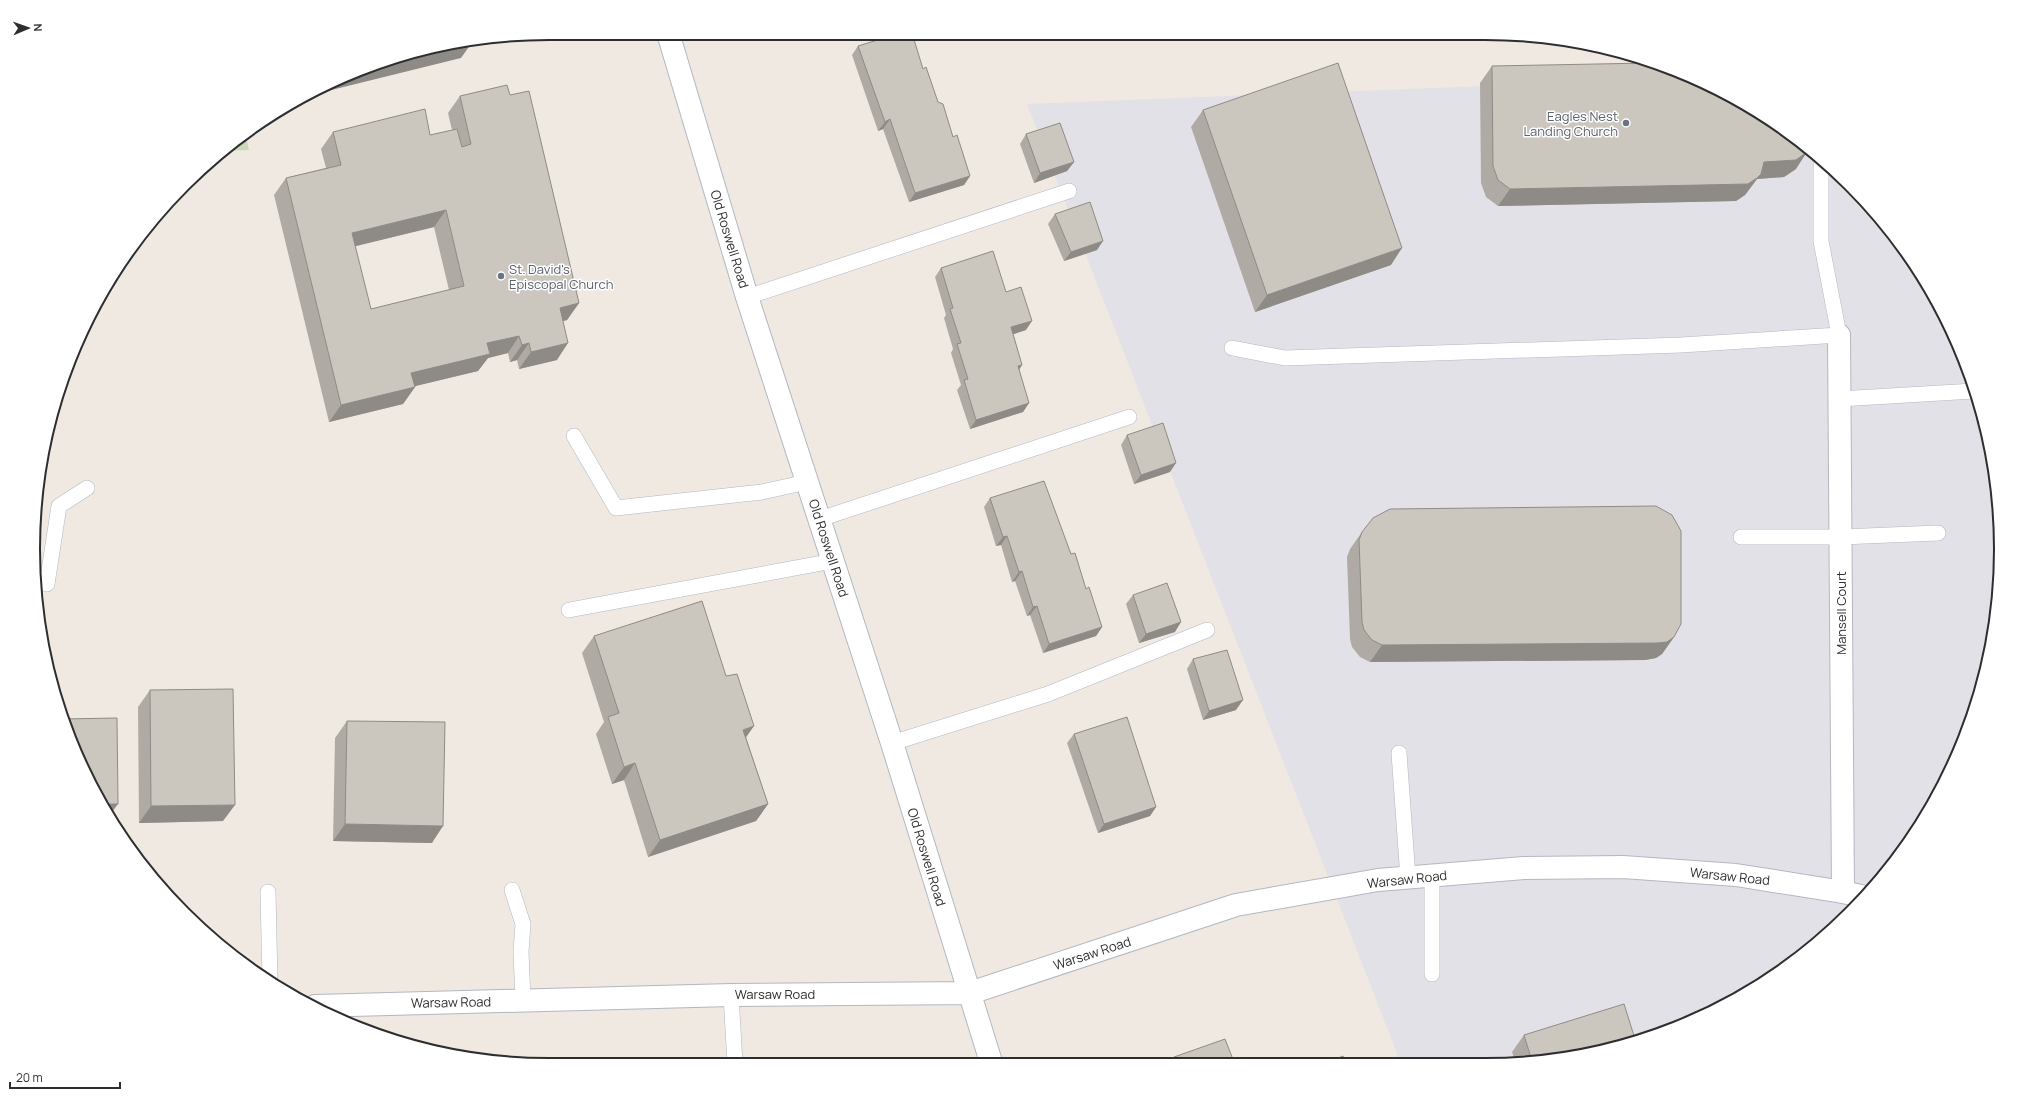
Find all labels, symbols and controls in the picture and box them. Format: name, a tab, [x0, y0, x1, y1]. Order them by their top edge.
north arrow	[8, 8, 48, 48]
text: N	[31, 23, 46, 32]
place label: Eagles Nest Landing Church	[1523, 107, 1618, 140]
marker: Eagles Nest Landing Church	[1621, 118, 1631, 128]
street label: Old Roswell Road	[706, 188, 754, 290]
place label: St. David's Episcopal Church	[509, 260, 613, 293]
marker: St. David's Episcopal Church	[496, 271, 506, 281]
street label: Old Roswell Road	[805, 497, 853, 599]
street label: Mansell Court	[1832, 571, 1850, 655]
street label: Old Roswell Road	[903, 806, 951, 908]
street label: Warsaw Road	[1689, 863, 1771, 889]
street label: Warsaw Road	[1366, 866, 1448, 892]
street label: Warsaw Road	[1051, 932, 1133, 974]
street label: Warsaw Road	[735, 985, 815, 1003]
street label: Warsaw Road	[411, 992, 491, 1012]
scale bar	[10, 1064, 120, 1090]
text: 20 m	[16, 1069, 43, 1086]

